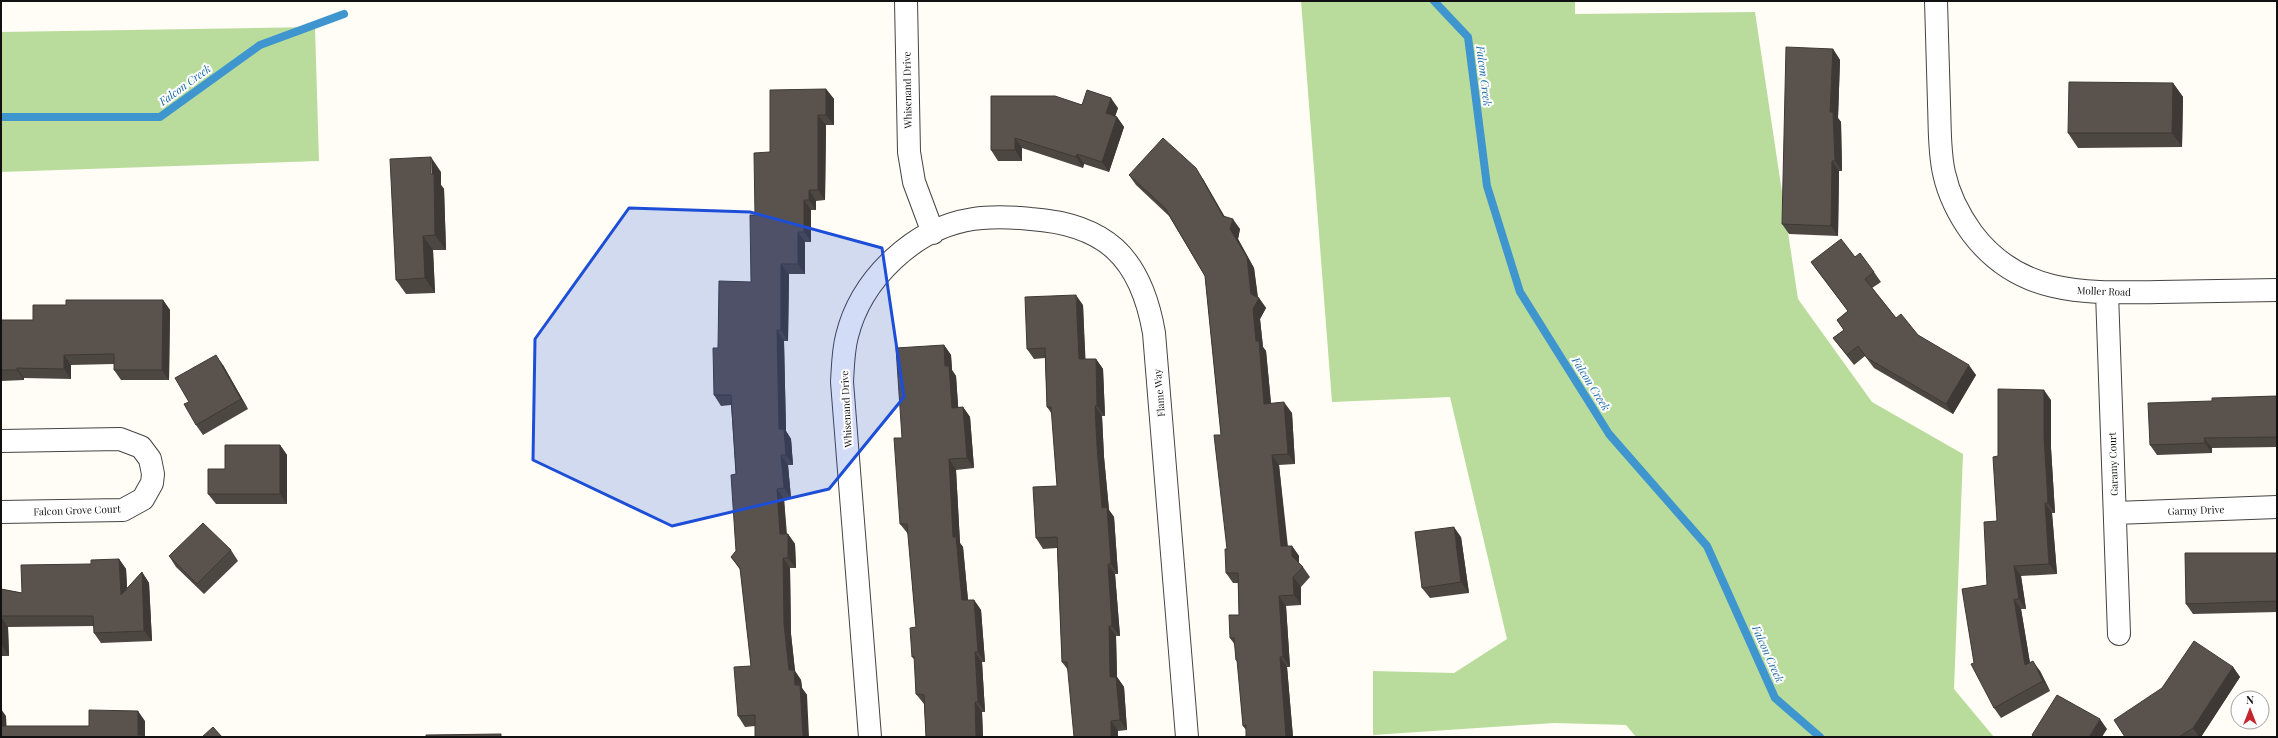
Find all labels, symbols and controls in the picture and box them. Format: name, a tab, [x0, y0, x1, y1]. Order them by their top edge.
water label: Falcon Creek	[1473, 44, 1496, 107]
street label: Whisenand Drive	[899, 51, 915, 130]
water label: Falcon Creek	[155, 60, 214, 109]
street label: Moller Road	[2077, 283, 2131, 299]
water label: Falcon Creek	[1568, 353, 1614, 414]
street label: Flame Way	[1150, 368, 1168, 418]
street label: Whisenand Drive	[837, 370, 855, 449]
street label: Garamy Court	[2105, 432, 2121, 496]
street label: Falcon Grove Court	[33, 501, 121, 519]
street label: Garmy Drive	[2167, 502, 2225, 518]
water label: Falcon Creek	[1749, 622, 1788, 685]
north arrow	[2230, 690, 2270, 730]
text: N	[2246, 692, 2254, 707]

